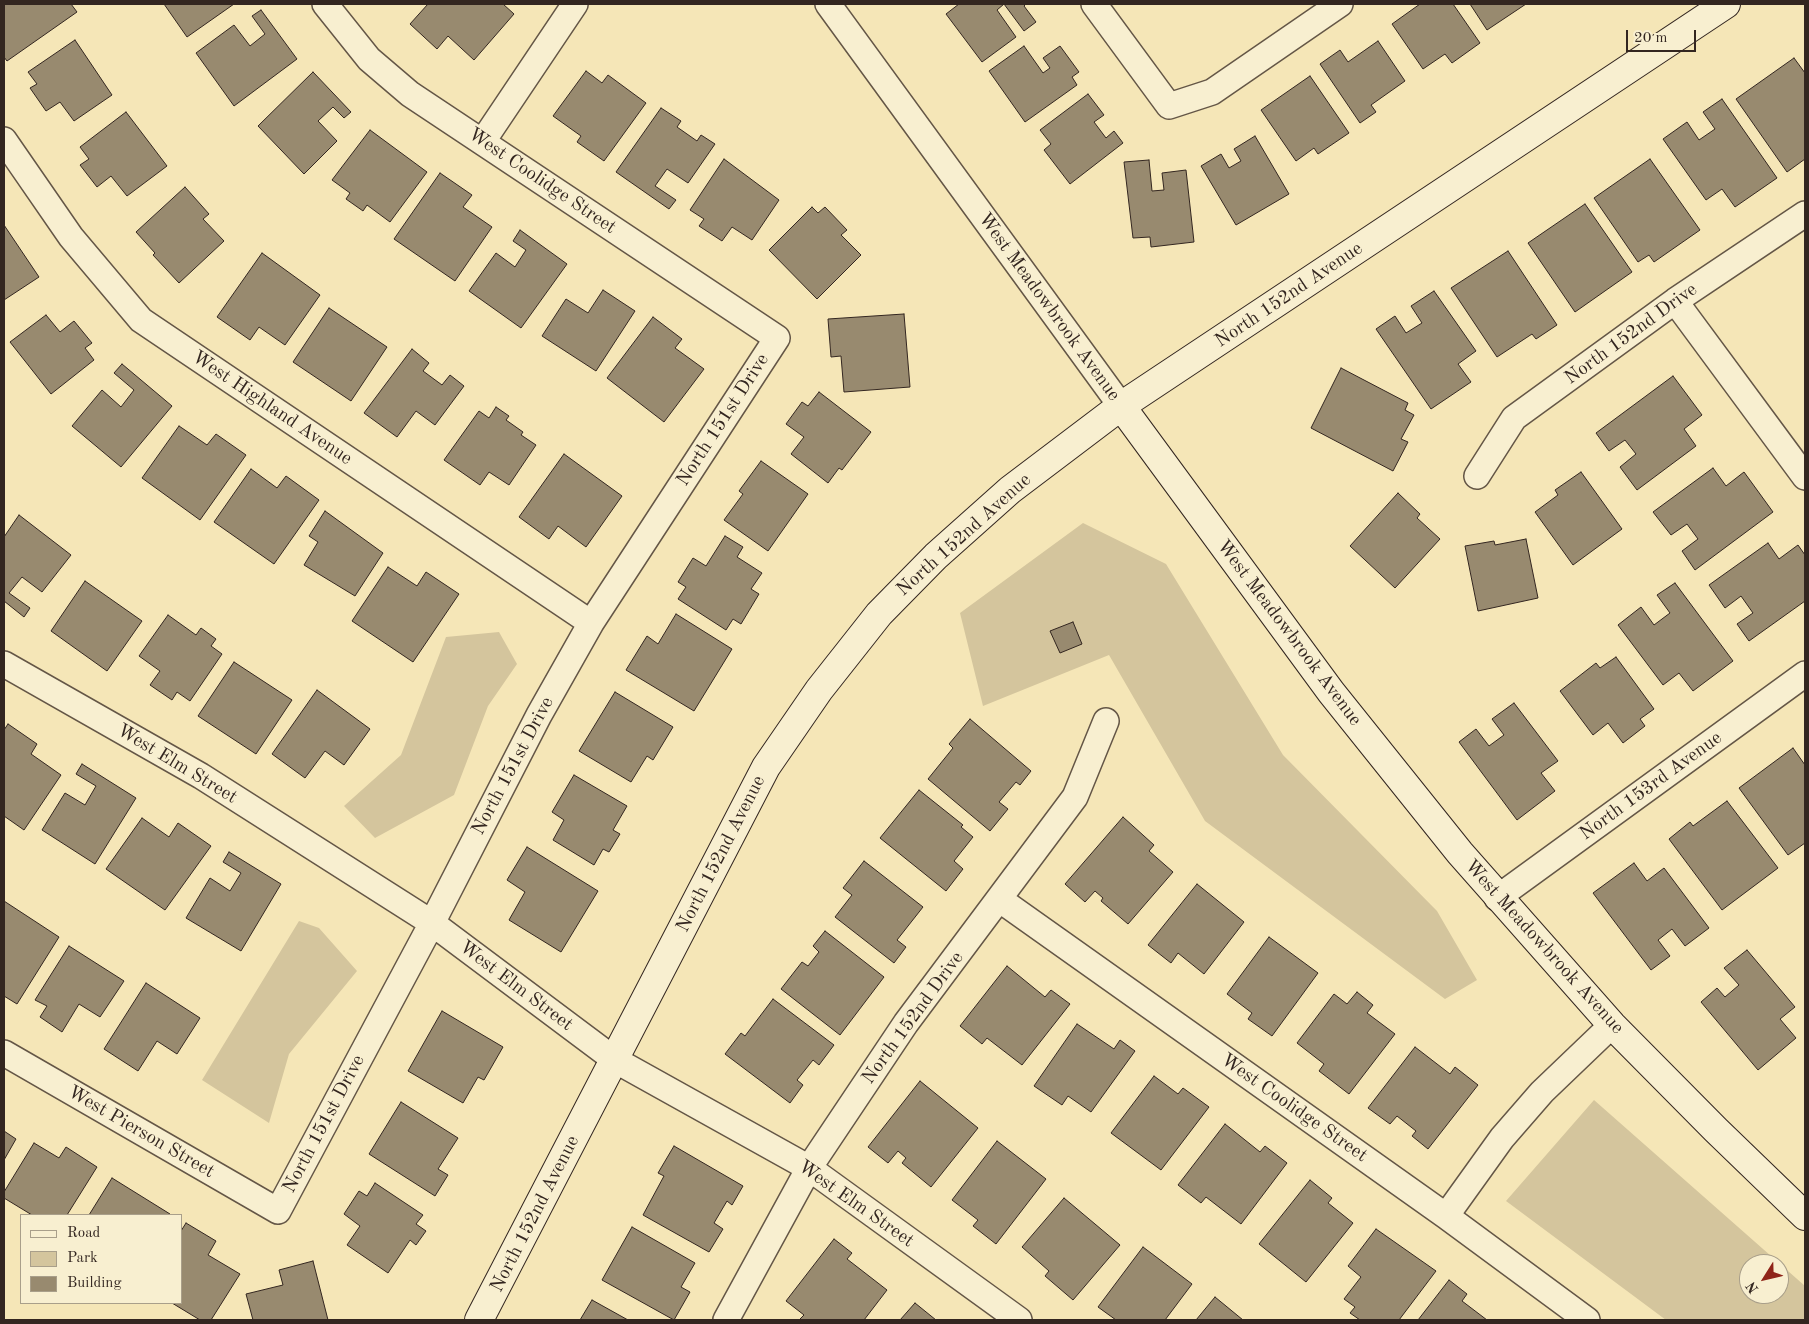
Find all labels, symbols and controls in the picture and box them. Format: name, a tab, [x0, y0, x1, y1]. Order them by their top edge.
scale bar	[1629, 20, 1699, 52]
text: 20 m	[1634, 31, 1668, 46]
street label: West Coolidge Street	[464, 123, 620, 239]
street label: West Meadowbrook Avenue	[973, 208, 1125, 406]
street label: North 152nd Avenue	[1211, 237, 1367, 353]
street label: North 152nd Drive	[1560, 278, 1702, 390]
street label: West Highland Avenue	[187, 346, 357, 470]
street label: North 151st Drive	[672, 350, 774, 490]
street label: North 152nd Avenue	[892, 469, 1036, 601]
street label: West Meadowbrook Avenue	[1212, 535, 1366, 731]
street label: North 151st Drive	[467, 693, 559, 839]
street label: West Elm Street	[113, 719, 241, 809]
street label: North 153rd Avenue	[1575, 727, 1727, 845]
street label: North 152nd Avenue	[672, 772, 770, 936]
street label: West Meadowbrook Avenue	[1460, 855, 1628, 1039]
street label: West Elm Street	[455, 936, 577, 1036]
street label: North 152nd Drive	[857, 947, 969, 1089]
street label: West Coolidge Street	[1216, 1049, 1372, 1167]
street label: North 151st Drive	[278, 1051, 370, 1197]
street label: West Pierson Street	[64, 1081, 218, 1183]
street label: North 152nd Avenue	[486, 1132, 584, 1296]
street label: West Elm Street	[794, 1156, 918, 1252]
legend	[20, 1214, 182, 1304]
text: Road	[67, 1226, 100, 1241]
text: Park	[67, 1251, 98, 1266]
north arrow	[1739, 1254, 1789, 1304]
text: Building	[67, 1276, 122, 1291]
text: N	[1744, 1279, 1761, 1296]

